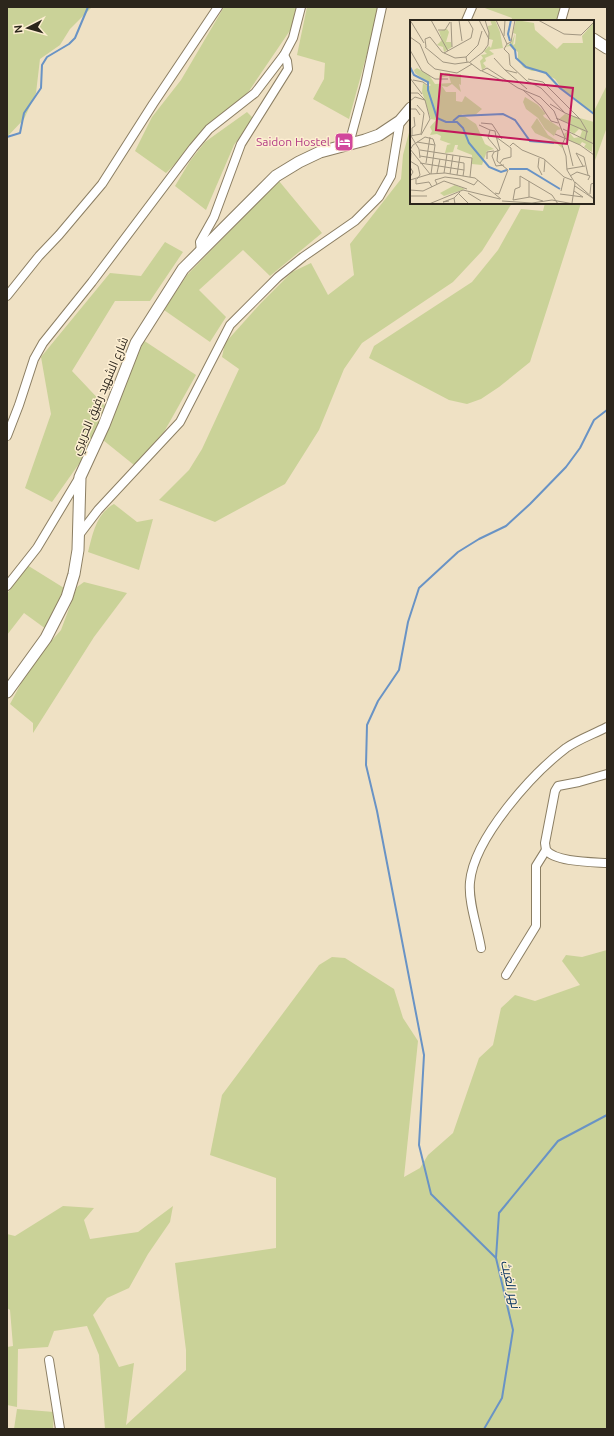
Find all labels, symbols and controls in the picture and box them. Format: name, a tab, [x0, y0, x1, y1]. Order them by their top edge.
north arrow	[8, 8, 48, 48]
inset map	[410, 20, 594, 204]
text: N	[12, 24, 24, 34]
hotel icon: Saidon Hostel	[333, 131, 355, 153]
place label: Saidon Hostel	[256, 135, 330, 148]
street label: شارع الشهيد رفيق الحريري	[69, 335, 134, 458]
water label: نهر الغيث	[497, 1259, 524, 1311]

